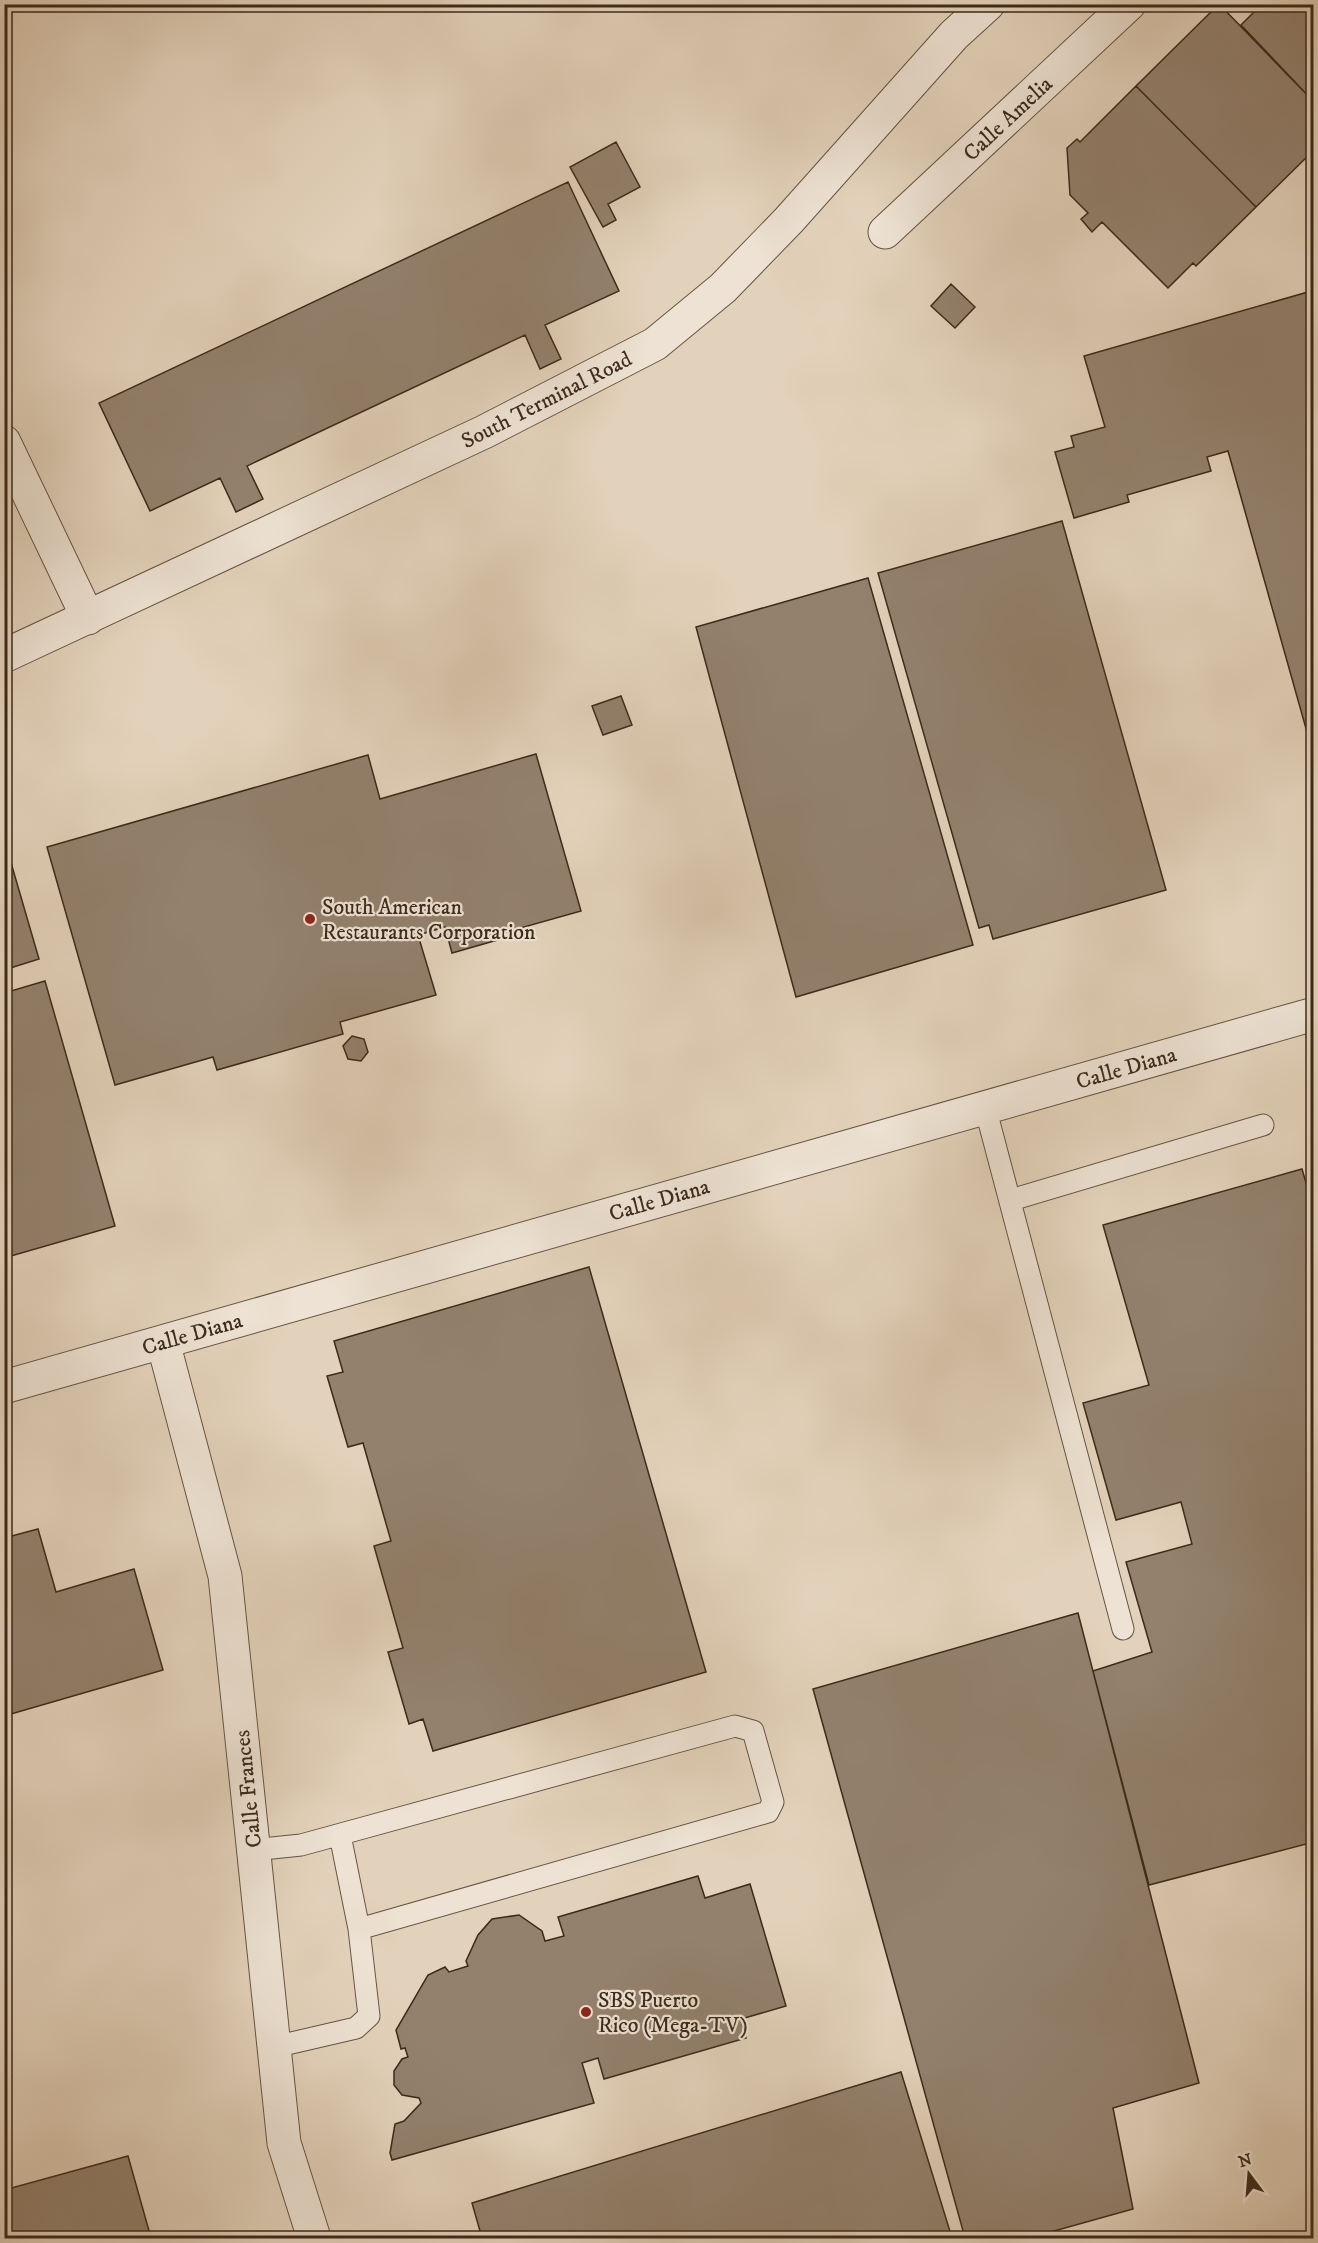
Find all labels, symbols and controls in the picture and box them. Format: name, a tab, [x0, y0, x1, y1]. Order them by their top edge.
street label: Calle Amelia	[958, 71, 1059, 167]
street label: South Terminal Road	[457, 346, 636, 455]
place label: South American Restaurants Corporation	[322, 894, 536, 946]
marker: South American Restaurants Corporation	[303, 912, 317, 926]
street label: Calle Diana	[1073, 1041, 1180, 1096]
street label: Calle Diana	[606, 1173, 713, 1228]
street label: Calle Diana	[139, 1307, 246, 1362]
street label: Calle Frances	[229, 1729, 268, 1849]
place label: SBS Puerto Rico (Mega-TV)	[598, 1987, 748, 2039]
marker: SBS Puerto Rico (Mega-TV)	[579, 2005, 593, 2019]
north arrow	[1219, 2144, 1279, 2204]
text: N	[1236, 2149, 1254, 2172]

